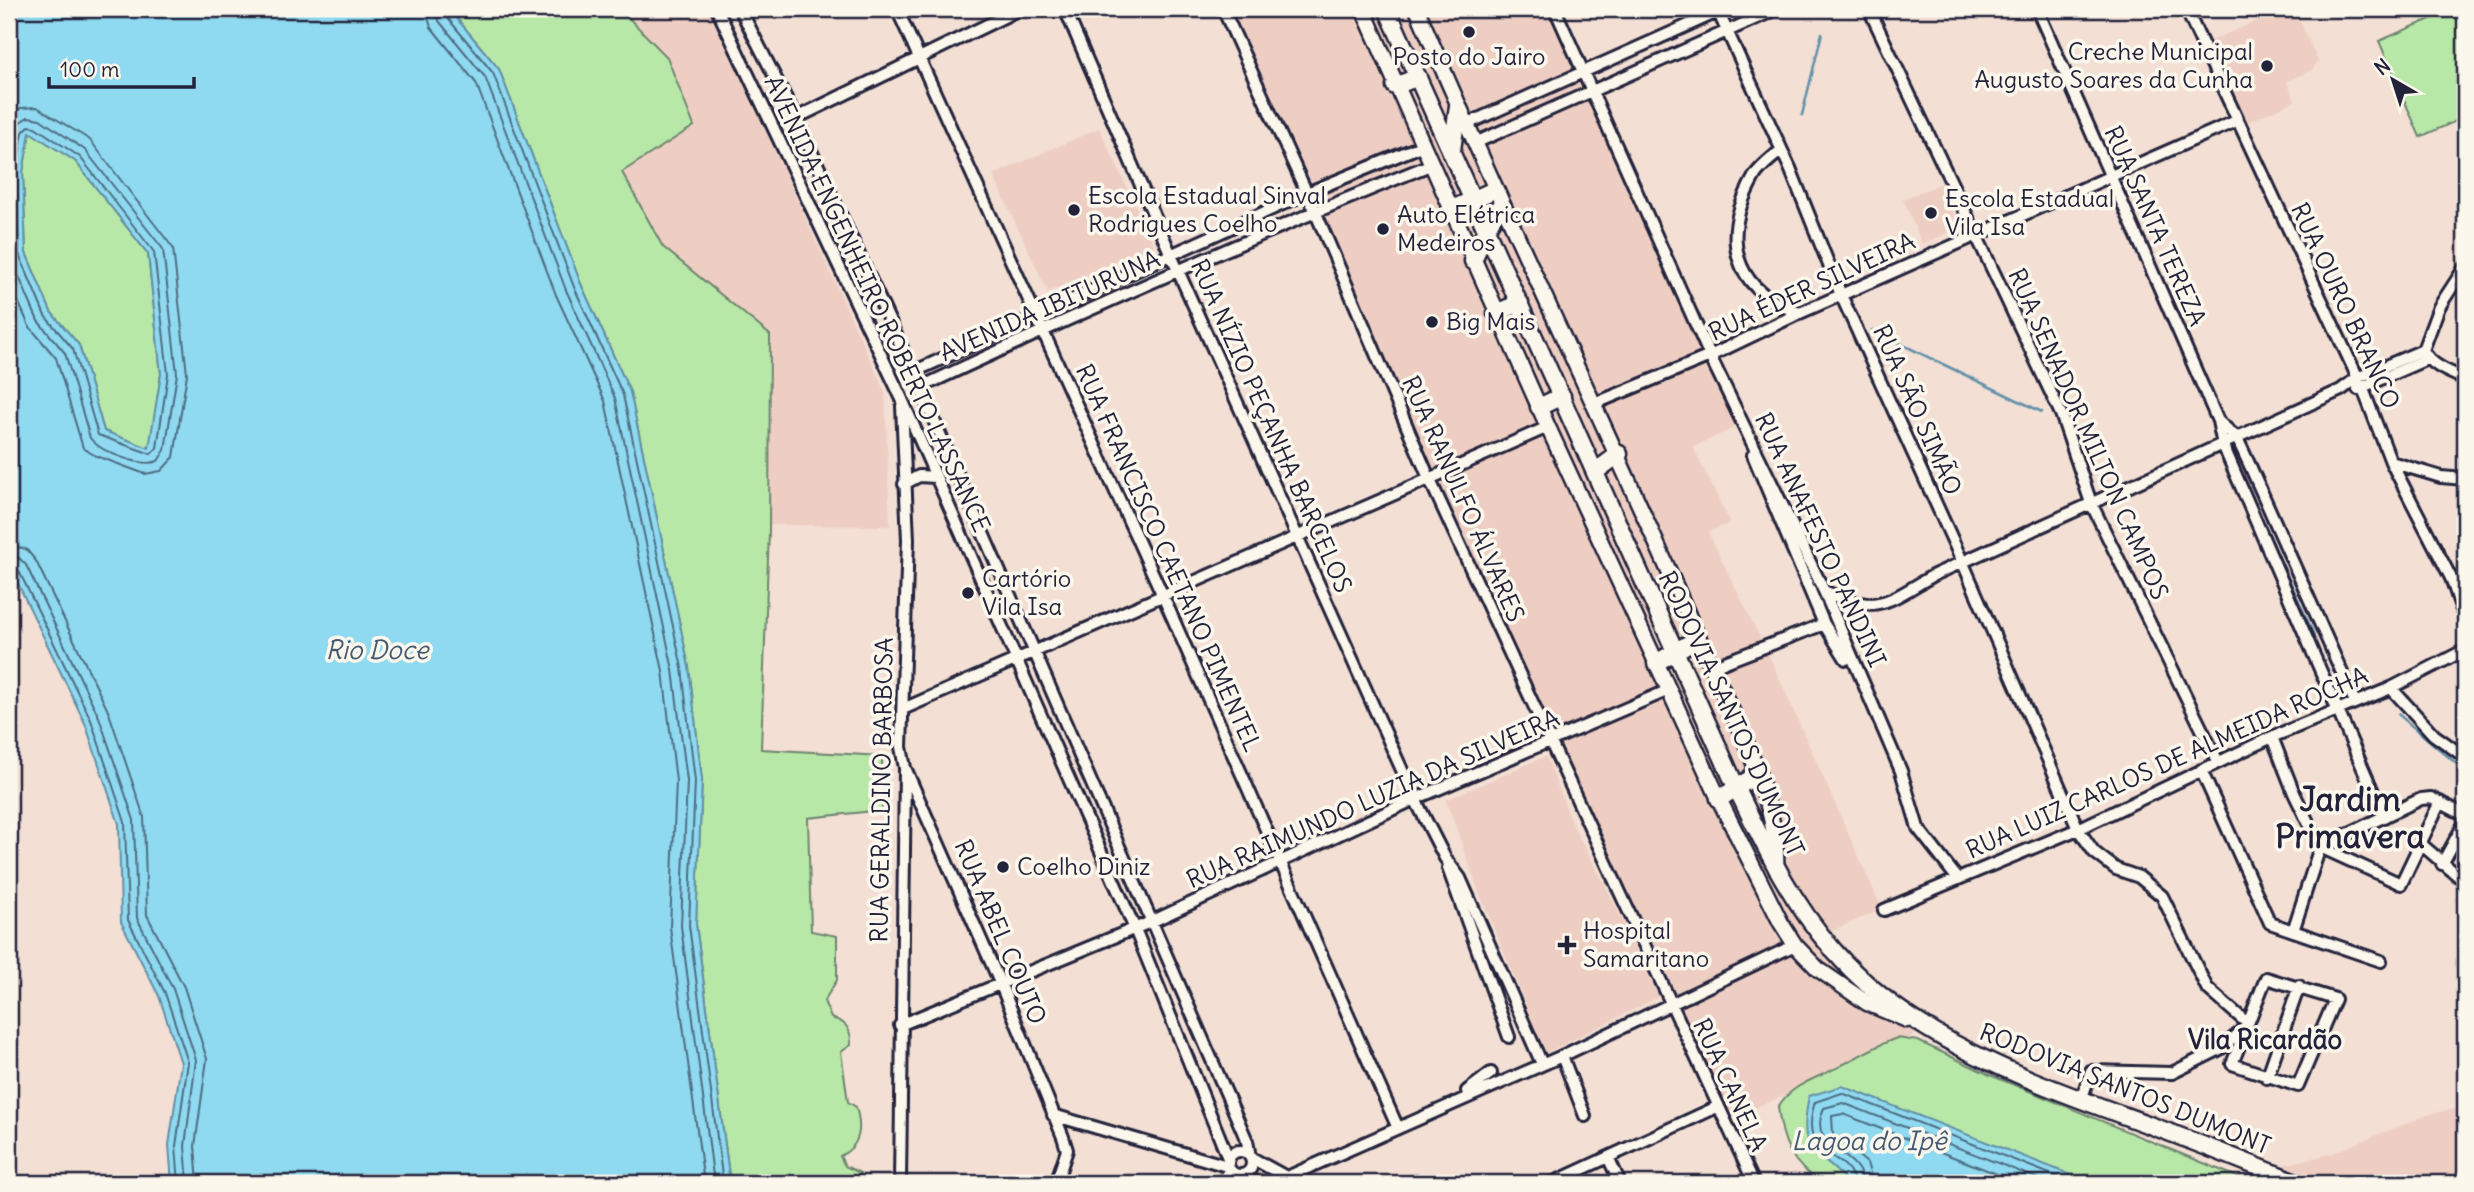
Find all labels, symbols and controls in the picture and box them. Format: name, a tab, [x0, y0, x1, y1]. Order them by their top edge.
marker: Posto do Jairo	[1461, 24, 1477, 40]
place label: Creche Municipal Augusto Soares da Cunha	[1974, 36, 2253, 94]
place label: Posto do Jairo	[1392, 41, 1546, 71]
scale bar	[49, 46, 194, 90]
north arrow	[2358, 46, 2428, 116]
text: N	[2370, 53, 2395, 80]
text: 100 m	[60, 56, 119, 83]
marker: Creche Municipal Augusto Soares da Cunha	[2259, 58, 2275, 74]
street label: AVENIDA ENGENHEIRO ROBERTO LASSANCE	[759, 71, 997, 537]
street label: RUA SANTA TEREZA	[2098, 121, 2214, 330]
place label: Escola Estadual Sinval Rodrigues Coelho	[1088, 180, 1326, 238]
place label: Escola Estadual Vila Isa	[1945, 183, 2114, 241]
street label: RUA OURO BRANCO	[2285, 198, 2407, 413]
place label: Auto Elétrica Medeiros	[1397, 199, 1535, 257]
marker: Escola Estadual Sinval Rodrigues Coelho	[1066, 202, 1082, 218]
marker: Escola Estadual Vila Isa	[1923, 205, 1939, 221]
marker: Auto Elétrica Medeiros	[1375, 221, 1391, 237]
street label: RUA ÉDER SILVEIRA	[1704, 225, 1920, 347]
street label: AVENIDA IBITURUNA	[935, 243, 1164, 367]
street label: RUA NÍZIO PEÇANHA BARCELOS	[1185, 254, 1359, 597]
street label: RUA SENADOR MILTON CAMPOS	[2002, 263, 2176, 604]
place label: Big Mais	[1446, 306, 1536, 336]
marker: Big Mais	[1424, 314, 1440, 330]
street label: RUA SÃO SIMÃO	[1867, 320, 1969, 499]
street label: RUA FRANCISCO CAETANO PIMENTEL	[1070, 359, 1268, 756]
street label: RUA RANULFO ÁLVARES	[1396, 371, 1532, 626]
street label: RUA ANAFESTO PANDINI	[1749, 408, 1893, 671]
place label: Cartório Vila Isa	[982, 563, 1071, 621]
street label: RODOVIA SANTOS DUMONT	[1653, 566, 1811, 861]
marker: Cartório Vila Isa	[960, 585, 976, 601]
water label: Rio Doce	[326, 633, 430, 666]
street label: RUA GERALDINO BARBOSA	[863, 637, 899, 943]
street label: RUA LUIZ CARLOS DE ALMEIDA ROCHA	[1961, 660, 2372, 865]
street label: RUA RAIMUNDO LUZIA DA SILVEIRA	[1181, 702, 1564, 894]
district label: Jardim Primavera	[2275, 779, 2425, 857]
street label: RUA ABEL COUTO	[949, 835, 1053, 1028]
place label: Coelho Diniz	[1017, 851, 1151, 881]
marker: Coelho Diniz	[995, 859, 1011, 875]
place label: Hospital Samaritano	[1583, 915, 1709, 973]
marker: Hospital Samaritano	[1557, 935, 1577, 955]
street label: RUA CANELA	[1687, 1013, 1775, 1156]
street label: RODOVIA SANTOS DUMONT	[1975, 1016, 2275, 1160]
district label: Vila Ricardão	[2188, 1023, 2342, 1056]
water label: Lagoa do Ipê	[1792, 1124, 1948, 1157]

